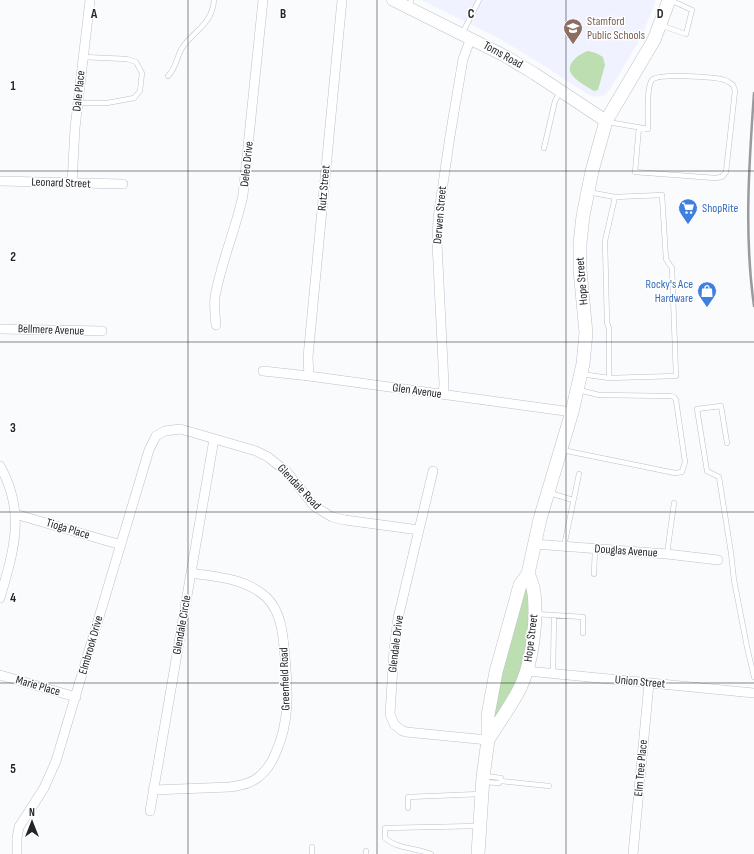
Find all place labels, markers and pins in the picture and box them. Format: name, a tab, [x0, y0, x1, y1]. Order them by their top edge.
place label: Stamford Public Schools	[587, 14, 645, 43]
school or university icon: Stamford Public Schools	[562, 17, 584, 45]
supermarket icon: ShopRite	[677, 197, 699, 225]
place label: ShopRite	[702, 201, 739, 216]
place label: Rocky's Ace Hardware	[646, 277, 693, 306]
shop icon: Rocky's Ace Hardware	[696, 280, 718, 308]

